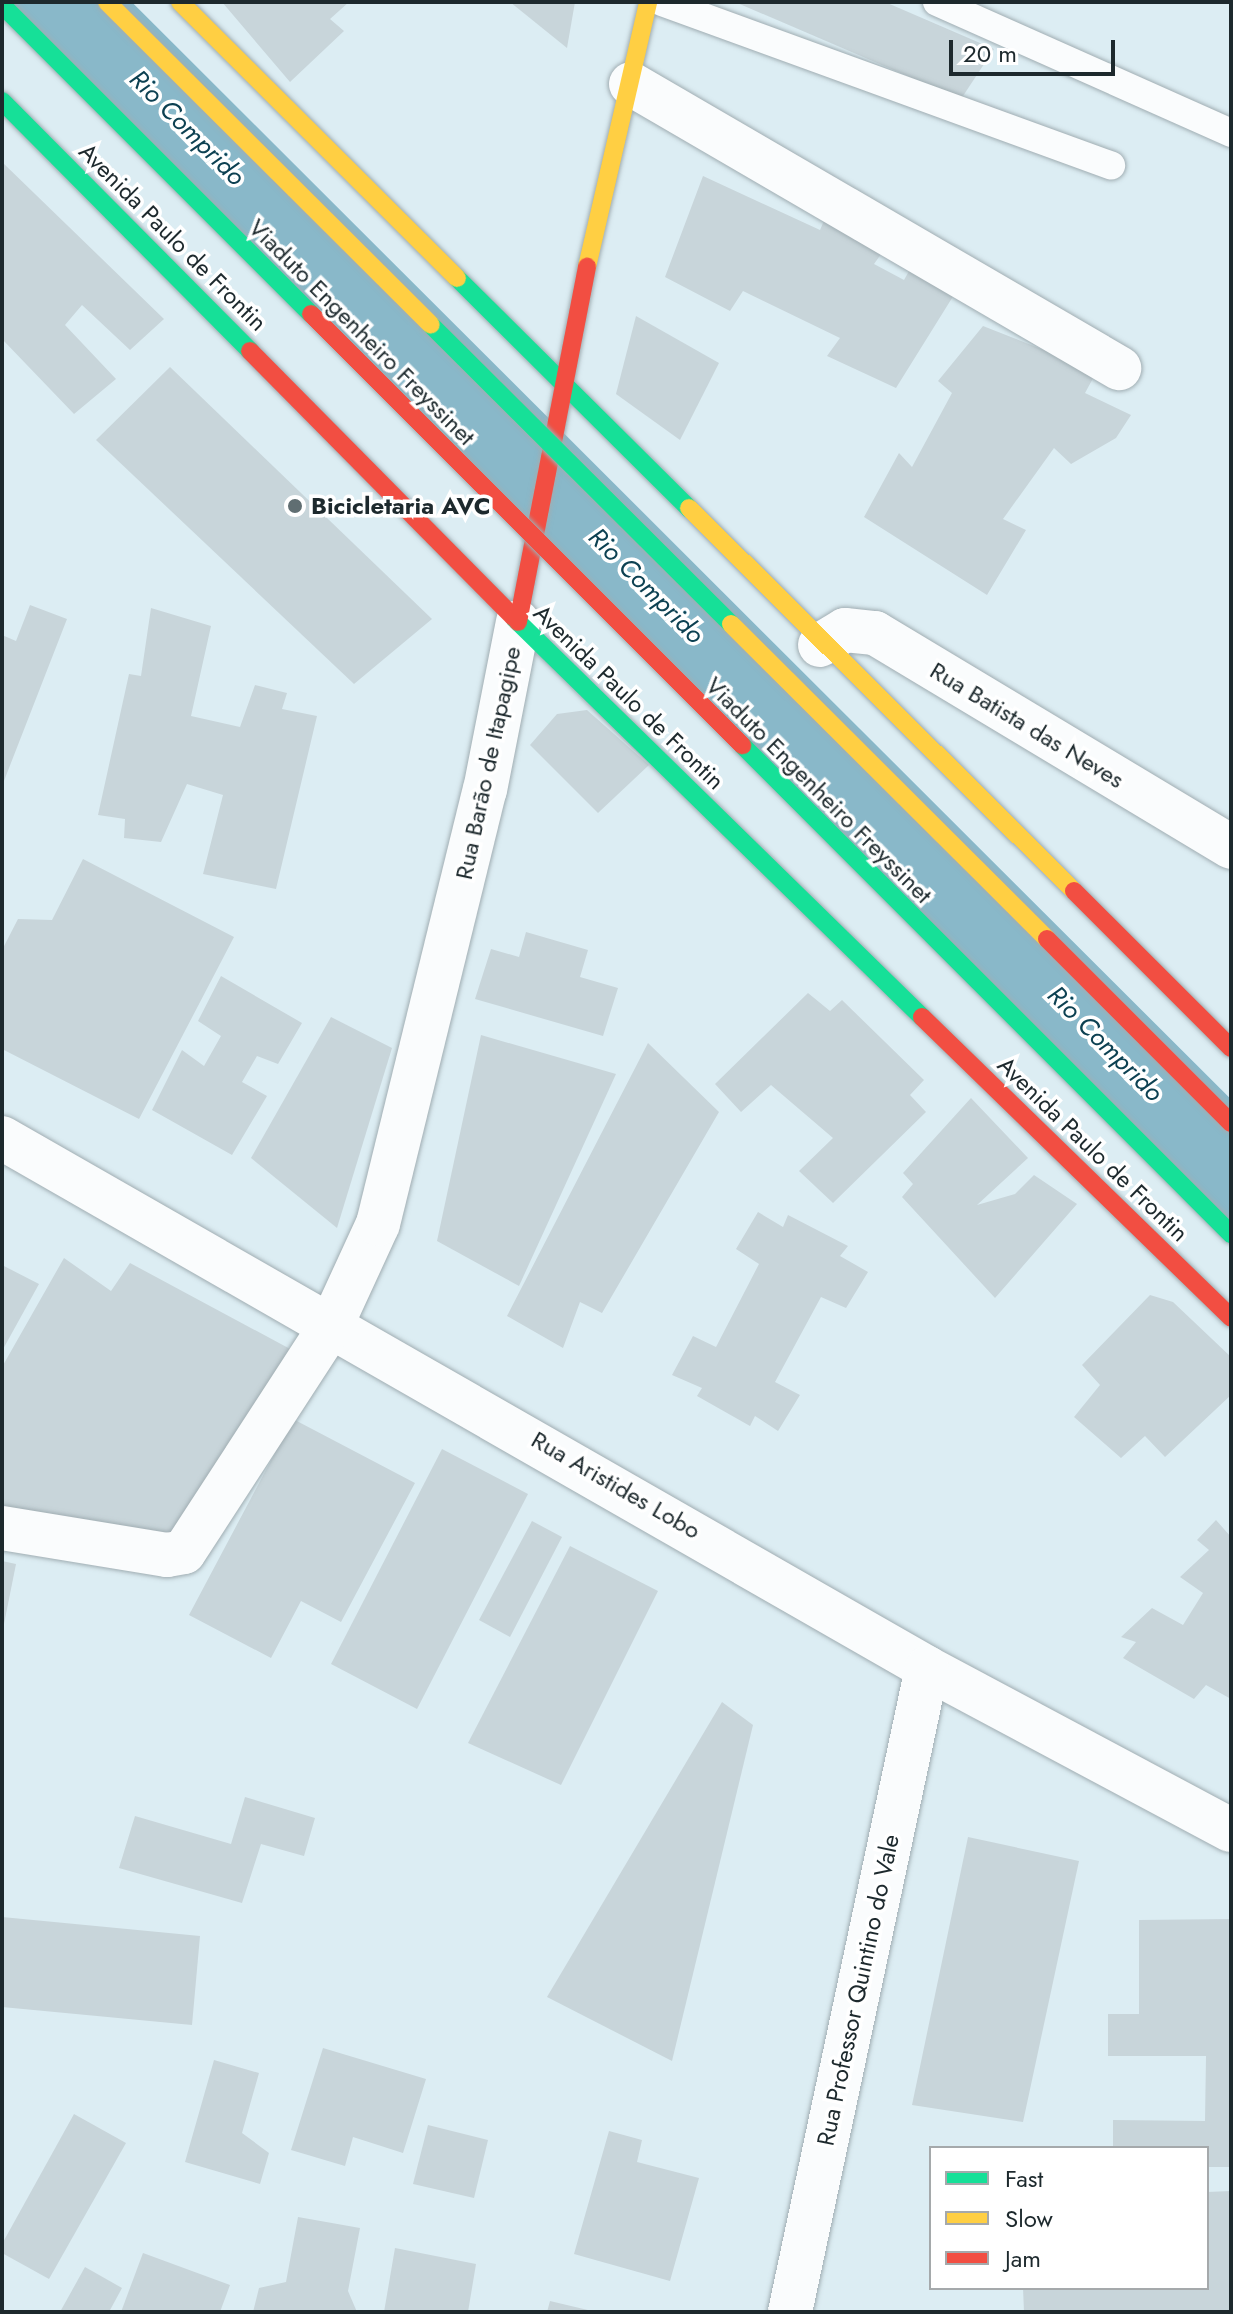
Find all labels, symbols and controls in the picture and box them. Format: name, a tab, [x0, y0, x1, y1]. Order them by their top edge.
scale bar	[953, 24, 1119, 74]
text: 20 m	[963, 36, 1017, 71]
water label: Rio Comprido	[123, 64, 251, 192]
street label: Avenida Paulo de Frontin	[73, 137, 273, 337]
street label: Viaduto Engenheiro Freyssinet	[243, 213, 481, 451]
place label: Bicicletaria AVC	[311, 492, 491, 520]
marker: Bicicletaria AVC	[286, 497, 304, 515]
water label: Rio Comprido	[582, 522, 710, 650]
street label: Avenida Paulo de Frontin	[528, 598, 730, 796]
street label: Rua Barão de Itapagipe	[449, 644, 527, 882]
street label: Rua Batista das Neves	[925, 656, 1129, 794]
street label: Viaduto Engenheiro Freyssinet	[700, 671, 938, 909]
water label: Rio Comprido	[1041, 980, 1169, 1108]
street label: Avenida Paulo de Frontin	[992, 1050, 1194, 1248]
street label: Rua Aristides Lobo	[526, 1425, 706, 1545]
street label: Rua Professor Quintino do Vale	[811, 1832, 905, 2148]
legend	[929, 2146, 1209, 2290]
text: Fast	[1005, 2161, 1043, 2196]
text: Slow	[1005, 2201, 1053, 2236]
text: Jam	[1005, 2241, 1041, 2276]

